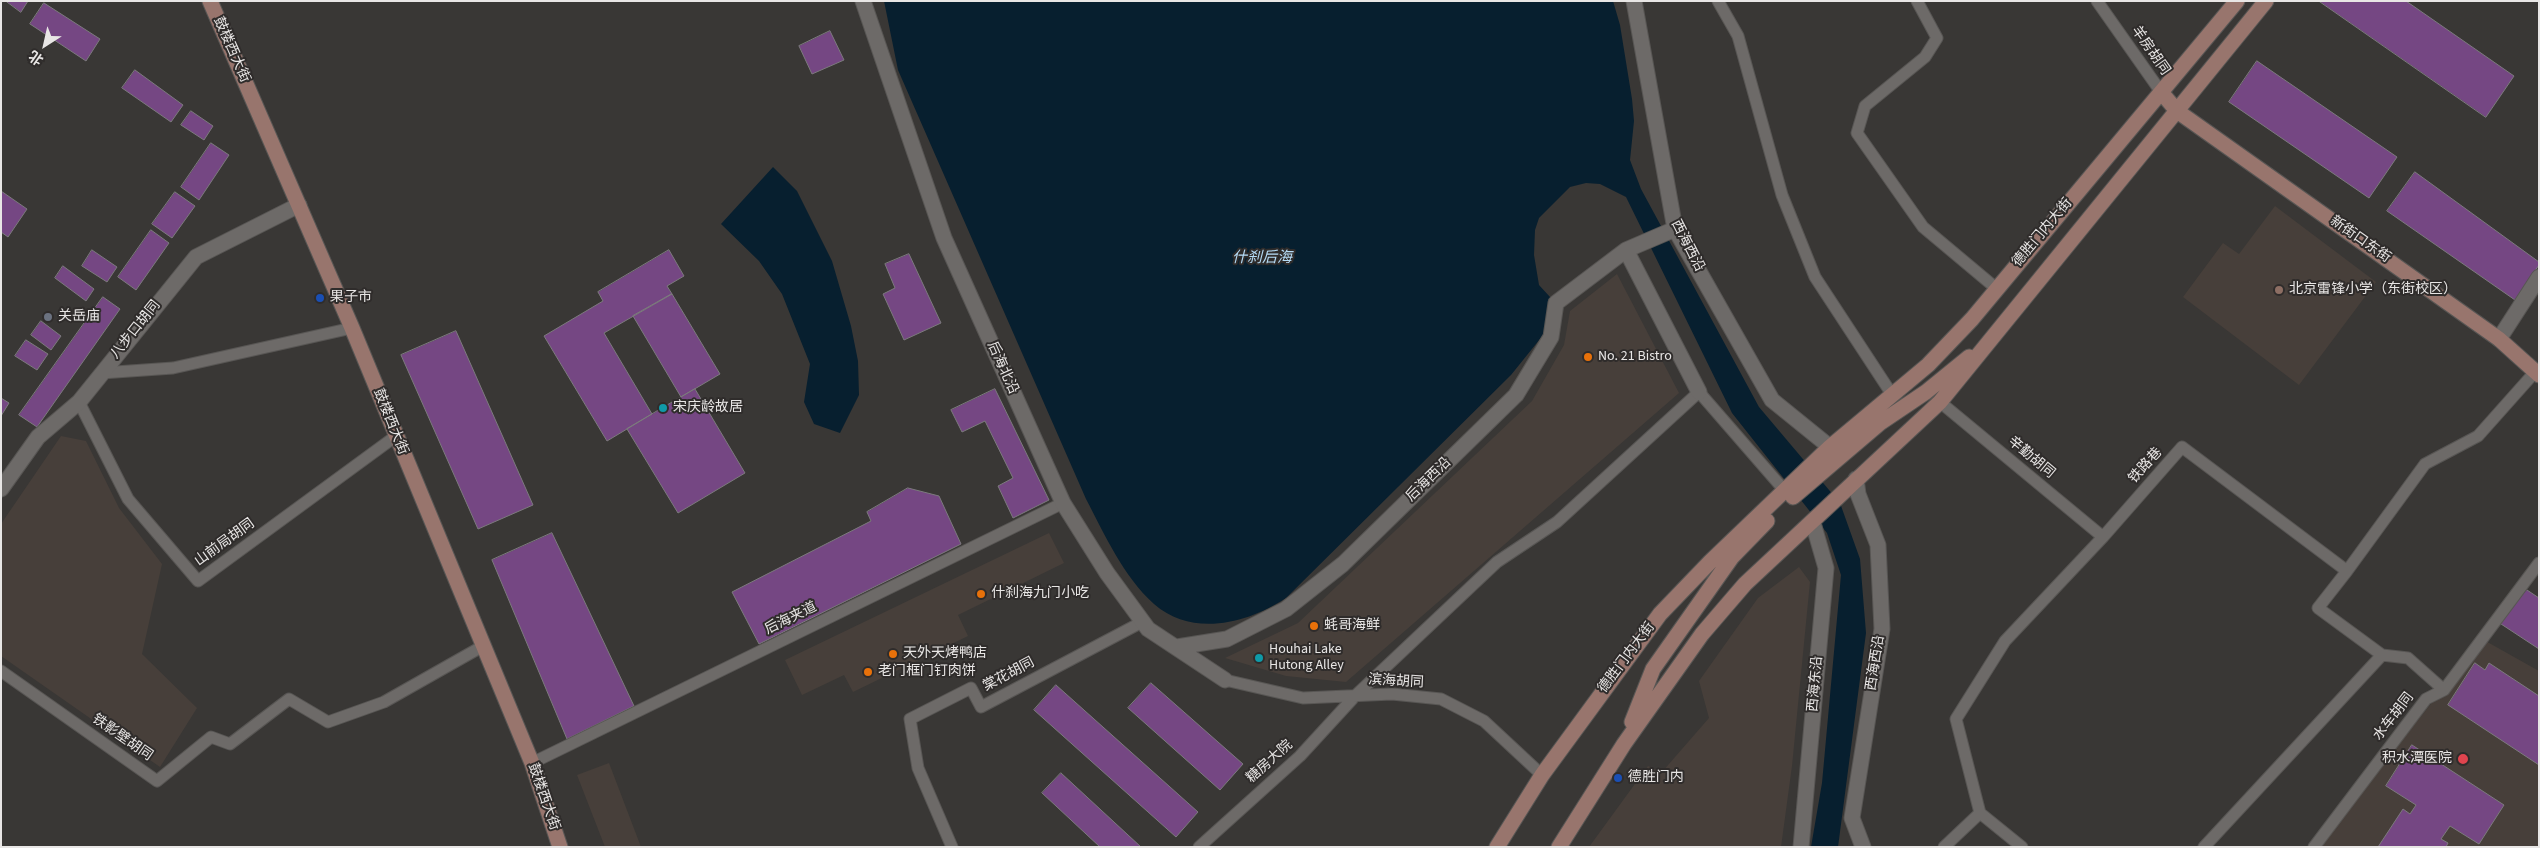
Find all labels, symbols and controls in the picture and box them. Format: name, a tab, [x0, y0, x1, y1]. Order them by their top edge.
street label: 鼓楼西大街	[209, 15, 253, 85]
north arrow	[20, 20, 70, 70]
street label: 羊房胡同	[2127, 23, 2173, 79]
text: 北	[25, 45, 48, 69]
street label: 德胜门内大街	[2010, 195, 2076, 271]
street label: 新街口东街	[2327, 213, 2393, 267]
street label: 西海西沿	[1667, 217, 1707, 275]
water label: 什刹后海	[1232, 250, 1292, 268]
place label: 北京雷锋小学（东街校区）	[2289, 282, 2457, 298]
marker: 北京雷锋小学（东街校区）	[2273, 284, 2285, 296]
place label: 果子市	[330, 290, 372, 306]
marker: 果子市	[314, 292, 326, 304]
street label: 八步口胡同	[107, 298, 165, 362]
place label: 关岳庙	[58, 309, 100, 325]
marker: 关岳庙	[42, 311, 54, 323]
street label: 后海北沿	[983, 339, 1021, 397]
place label: No. 21 Bistro	[1598, 349, 1672, 365]
marker: No. 21 Bistro	[1582, 351, 1594, 363]
street label: 鼓楼西大街	[369, 386, 411, 458]
place label: 宋庆龄故居	[673, 400, 743, 416]
marker: 宋庆龄故居	[657, 402, 669, 414]
street label: 辛勤胡同	[2004, 434, 2058, 482]
street label: 铁路巷	[2126, 445, 2166, 487]
street label: 后海西沿	[1403, 455, 1455, 505]
street label: 山前局胡同	[192, 516, 258, 570]
place label: 什刹海九门小吃	[991, 586, 1089, 602]
marker: 什刹海九门小吃	[975, 588, 987, 600]
street label: 后海夹道	[762, 599, 820, 639]
place label: 蚝哥海鲜	[1324, 618, 1380, 634]
street label: 德胜门内大街	[1595, 619, 1659, 697]
marker: 蚝哥海鲜	[1308, 620, 1320, 632]
street label: 西海西沿	[1863, 634, 1889, 692]
place label: Houhai Lake Hutong Alley	[1269, 642, 1344, 674]
place label: 天外天烤鸭店	[903, 646, 987, 662]
marker: 天外天烤鸭店	[887, 648, 899, 660]
marker: Houhai Lake Hutong Alley	[1253, 652, 1265, 664]
street label: 棠花胡同	[980, 654, 1038, 696]
street label: 西海东沿	[1805, 655, 1827, 713]
place label: 老门框门钉肉饼	[878, 664, 976, 680]
marker: 老门框门钉肉饼	[862, 666, 874, 678]
street label: 滨海胡同	[1368, 672, 1424, 692]
street label: 水车胡同	[2370, 690, 2418, 744]
street label: 铁影壁胡同	[89, 711, 155, 765]
street label: 糖房大院	[1244, 737, 1296, 787]
place label: 积水潭医院	[2382, 751, 2452, 767]
marker: 积水潭医院	[2456, 752, 2470, 766]
street label: 鼓楼西大街	[524, 761, 562, 833]
place label: 德胜门内	[1628, 770, 1684, 786]
marker: 德胜门内	[1612, 772, 1624, 784]

